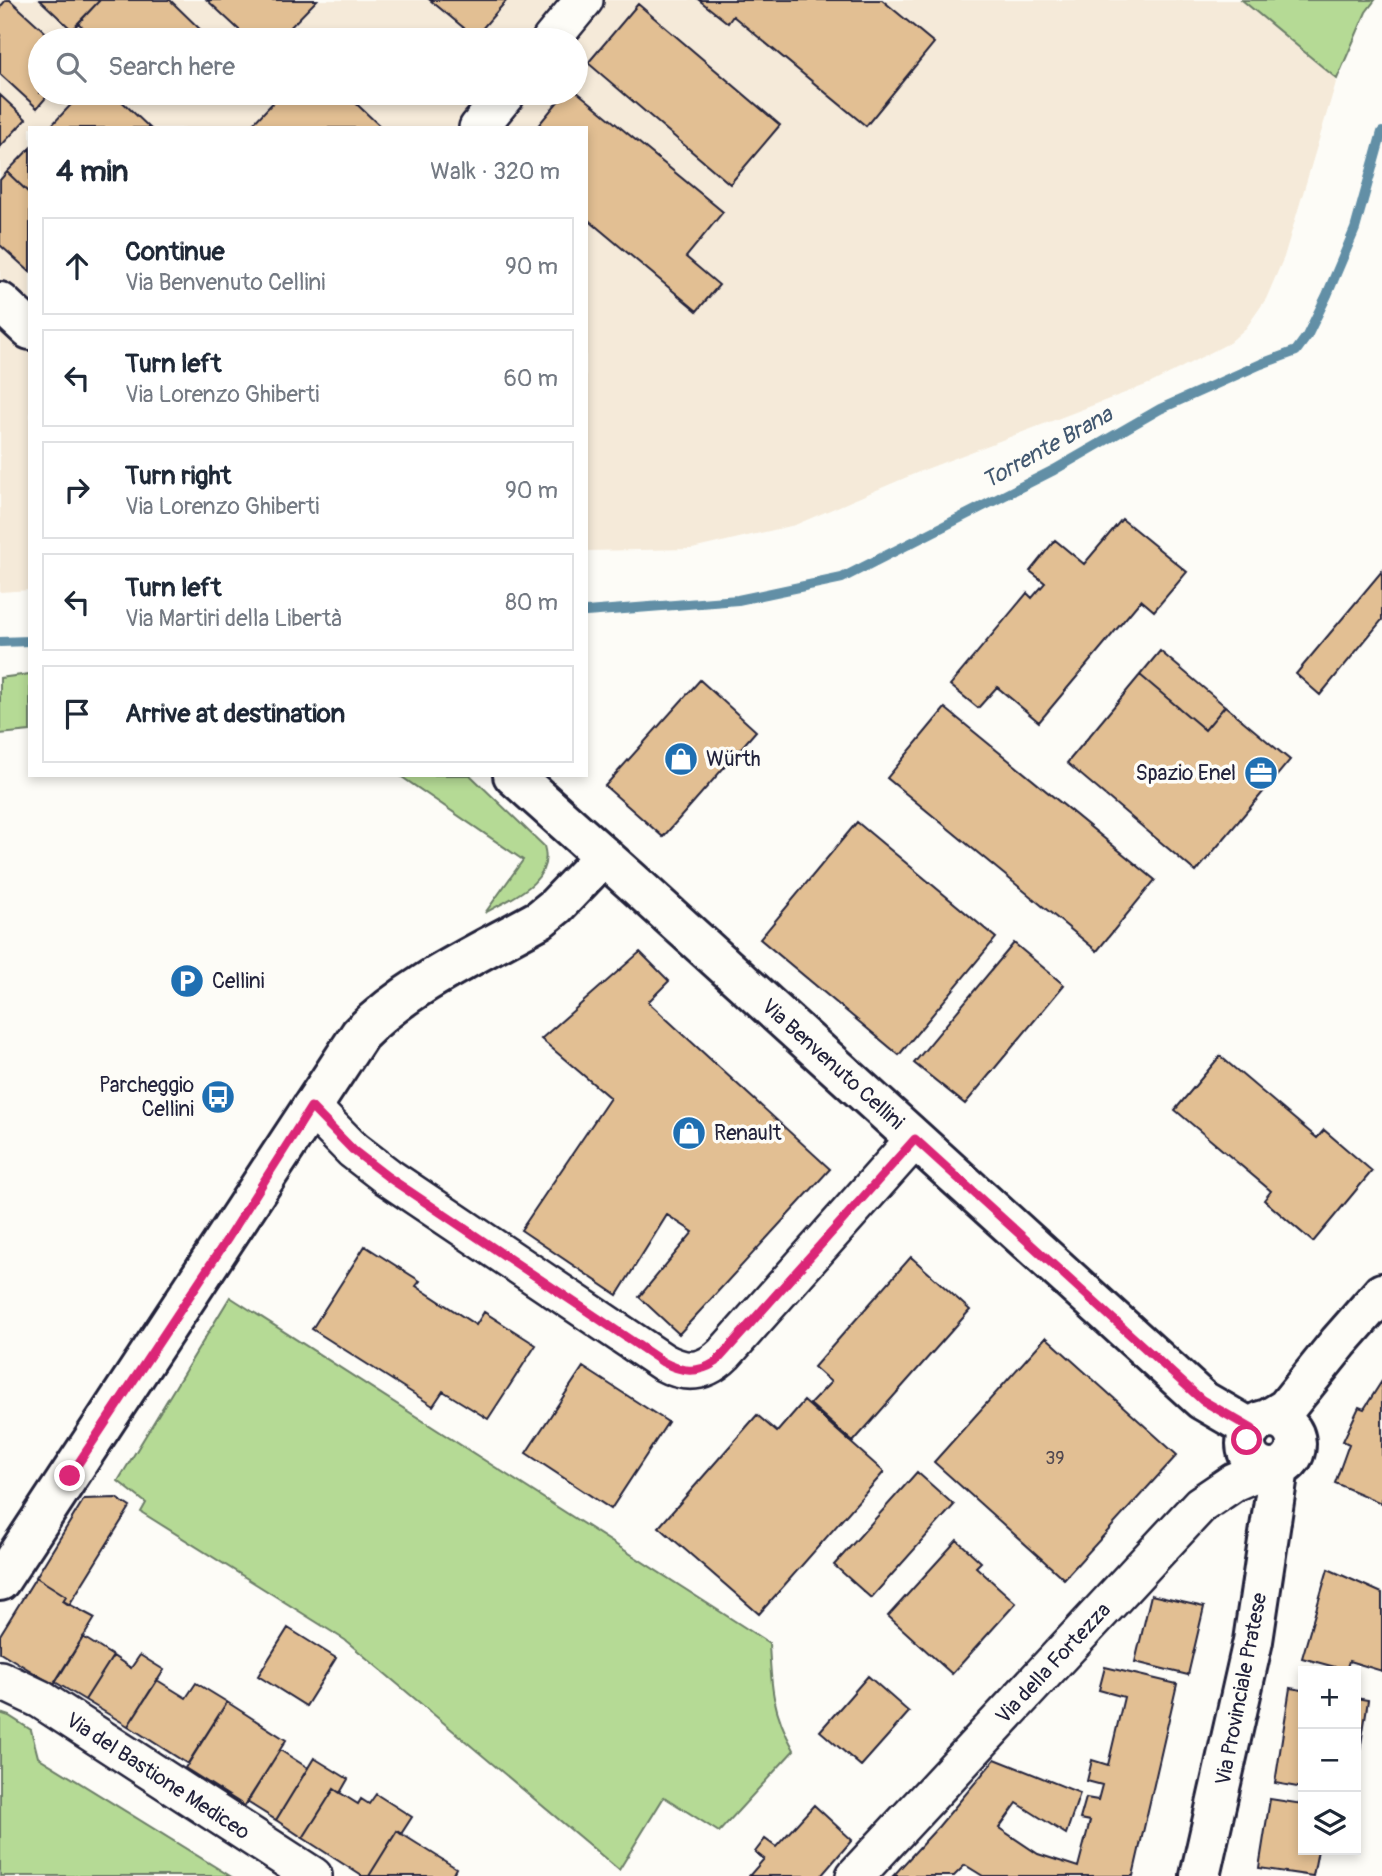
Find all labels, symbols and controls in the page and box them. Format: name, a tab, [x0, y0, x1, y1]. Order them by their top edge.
search box	[28, 28, 588, 105]
icon: search	[52, 48, 90, 86]
text: Search here	[108, 51, 235, 83]
text: 4 min	[56, 153, 129, 190]
text: Walk · 320 m	[430, 157, 560, 186]
text: Continue	[125, 236, 225, 268]
icon: ahead	[58, 247, 96, 285]
text: 90 m	[505, 252, 558, 281]
text: Via Benvenuto Cellini	[125, 268, 325, 297]
text: Turn left	[125, 348, 221, 380]
icon: left	[58, 359, 96, 397]
text: 60 m	[503, 364, 558, 393]
text: Via Lorenzo Ghiberti	[125, 380, 319, 409]
water label: Torrente Brana	[977, 399, 1118, 495]
text: Turn right	[125, 460, 231, 492]
icon: right	[58, 471, 96, 509]
text: 90 m	[505, 476, 558, 505]
text: Via Lorenzo Ghiberti	[125, 492, 319, 521]
text: Turn left	[125, 572, 221, 604]
icon: left	[58, 583, 96, 621]
text: 80 m	[505, 588, 558, 617]
text: Via Martiri della Libertà	[125, 604, 342, 633]
icon: arrive	[58, 695, 96, 733]
text: Arrive at destination	[125, 698, 345, 730]
shop icon: Würth	[662, 740, 700, 778]
place label: Würth	[706, 746, 761, 773]
office icon: Spazio Enel	[1242, 754, 1280, 792]
place label: Spazio Enel	[1135, 760, 1236, 787]
parking icon: Cellini	[168, 962, 206, 1000]
place label: Cellini	[212, 968, 265, 995]
street label: Via Benvenuto Cellini	[756, 993, 910, 1136]
place label: Parcheggio Cellini	[99, 1072, 194, 1123]
bus stop icon: Parcheggio Cellini	[199, 1078, 237, 1116]
shop icon: Renault	[670, 1114, 708, 1152]
place label: Renault	[714, 1120, 782, 1147]
route start	[1231, 1424, 1262, 1455]
house number: 39	[1045, 1447, 1065, 1470]
route end	[54, 1460, 85, 1491]
street label: Via Provinciale Pratese	[1210, 1590, 1274, 1788]
street label: Via della Fortezza	[990, 1597, 1117, 1730]
map controls	[1298, 1666, 1361, 1855]
button: +	[1298, 1666, 1361, 1729]
street label: Via del Bastione Mediceo	[61, 1707, 255, 1846]
button: −	[1298, 1729, 1361, 1792]
button: layers	[1298, 1792, 1361, 1855]

